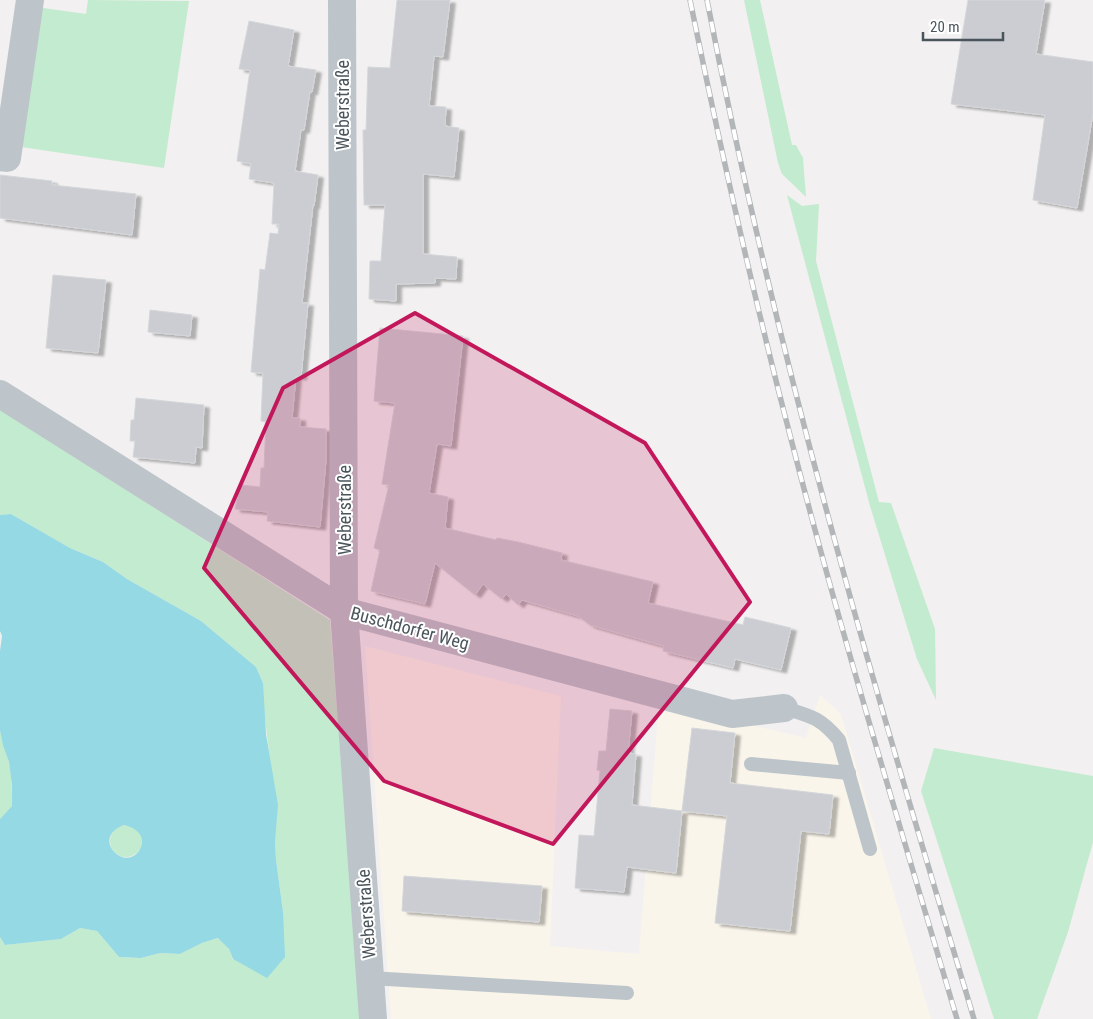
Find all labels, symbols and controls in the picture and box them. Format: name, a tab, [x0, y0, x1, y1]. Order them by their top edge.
scale bar	[923, 10, 1003, 42]
text: 20 m	[930, 18, 960, 36]
street label: Weberstraße	[332, 60, 353, 150]
street label: Weberstraße	[334, 465, 355, 555]
street label: Buschdorfer Weg	[349, 602, 471, 654]
street label: Weberstraße	[352, 868, 380, 960]

